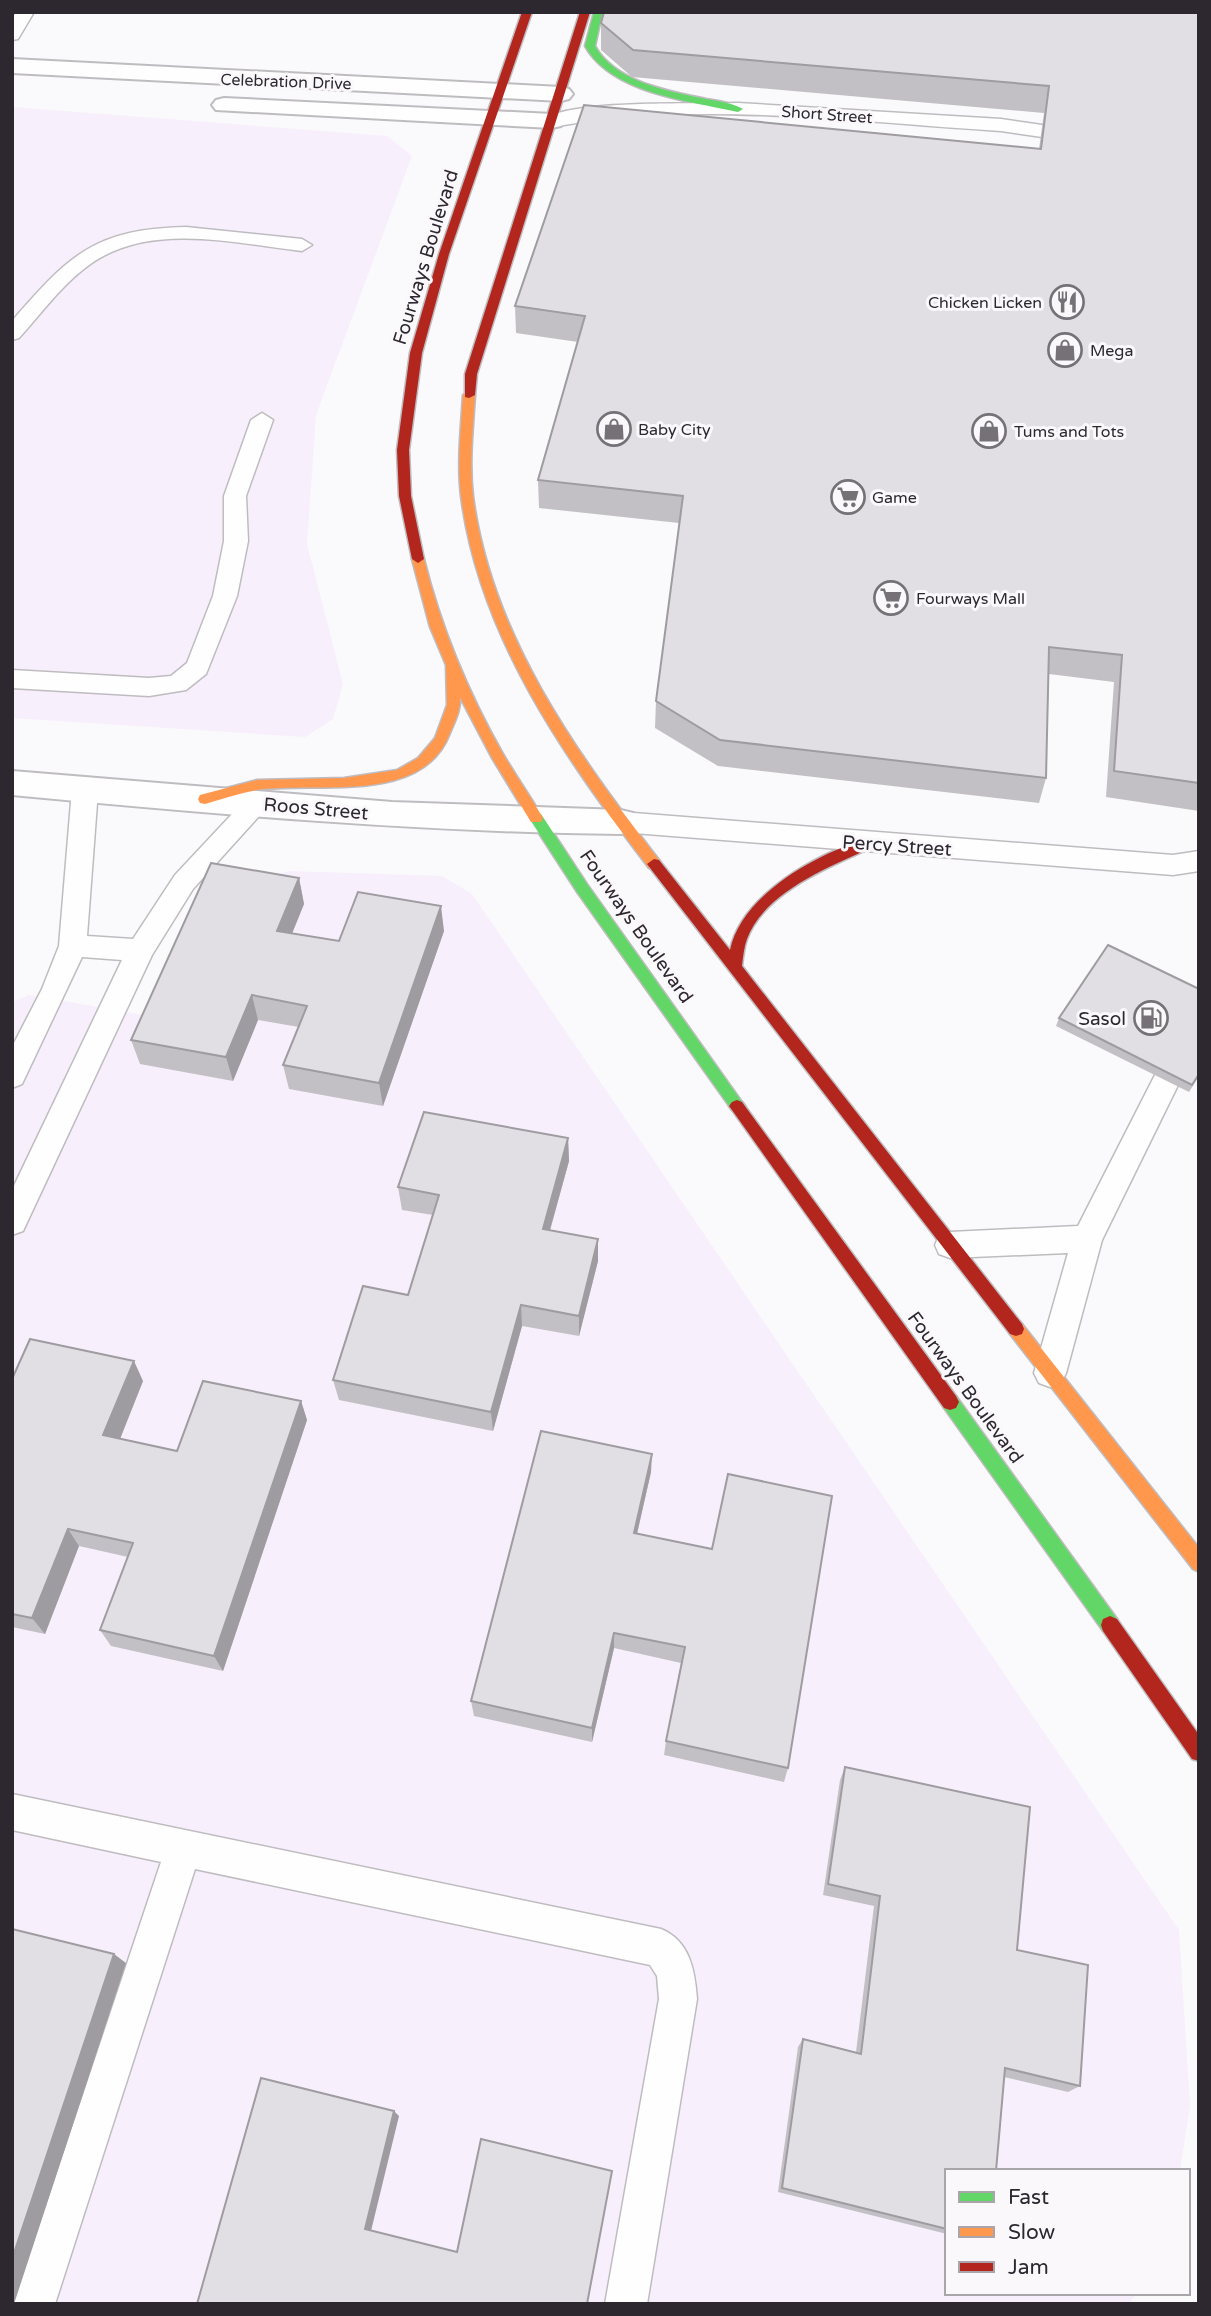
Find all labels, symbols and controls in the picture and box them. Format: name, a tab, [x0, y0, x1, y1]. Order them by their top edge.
street label: Celebration Drive	[220, 70, 352, 94]
street label: Short Street	[781, 102, 873, 128]
street label: Fourways Boulevard	[389, 167, 463, 348]
restaurant icon: Chicken Licken	[1048, 283, 1086, 321]
place label: Chicken Licken	[928, 293, 1042, 313]
shop icon: Mega	[1046, 331, 1084, 369]
place label: Mega	[1090, 341, 1133, 361]
shop icon: Baby City	[595, 410, 633, 448]
shop icon: Tums and Tots	[970, 412, 1008, 450]
place label: Baby City	[638, 420, 711, 440]
place label: Tums and Tots	[1014, 422, 1124, 442]
supermarket icon: Game	[829, 478, 867, 516]
place label: Game	[872, 488, 917, 508]
supermarket icon: Fourways Mall	[872, 579, 910, 617]
place label: Fourways Mall	[916, 589, 1025, 609]
street label: Roos Street	[263, 793, 369, 825]
street label: Percy Street	[841, 831, 952, 861]
street label: Fourways Boulevard	[575, 846, 697, 1007]
fuel station icon: Sasol	[1132, 999, 1170, 1037]
place label: Sasol	[1078, 1008, 1126, 1030]
street label: Fourways Boulevard	[903, 1307, 1028, 1468]
legend	[945, 2169, 1190, 2295]
text: Fast	[1008, 2185, 1049, 2210]
text: Slow	[1008, 2220, 1056, 2245]
text: Jam	[1008, 2255, 1049, 2280]

